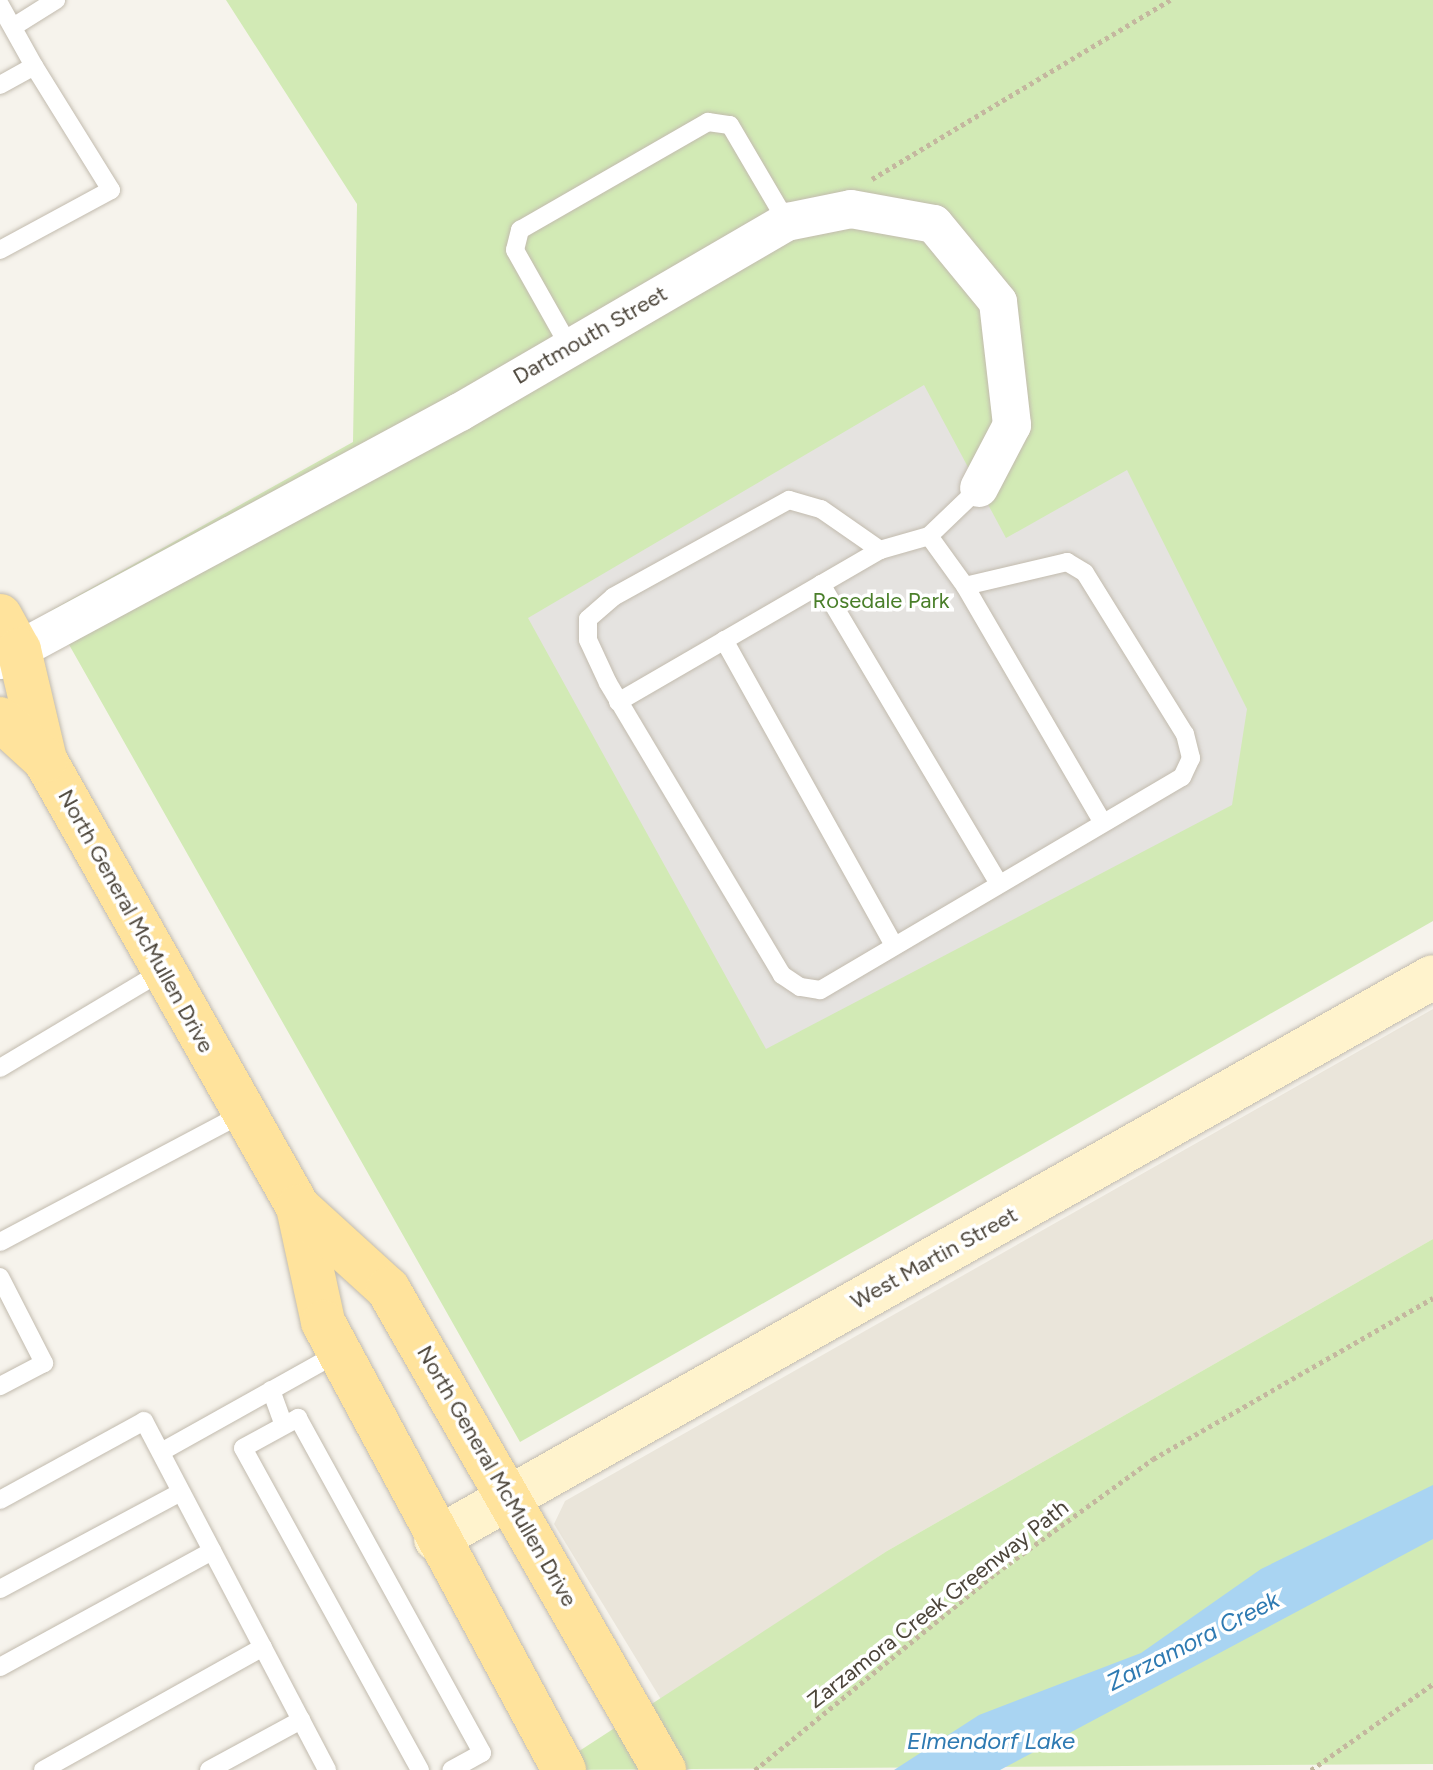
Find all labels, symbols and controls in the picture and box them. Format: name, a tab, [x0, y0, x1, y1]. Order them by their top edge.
street label: Dartmouth Street	[508, 280, 672, 390]
park label: Rosedale Park	[812, 588, 950, 614]
street label: North General McMullen Drive	[52, 785, 220, 1057]
street label: West Martin Street	[846, 1201, 1022, 1315]
street label: North General McMullen Drive	[411, 1341, 583, 1611]
street label: Zarzamora Creek Greenway Path	[802, 1494, 1074, 1714]
water label: Zarzamora Creek	[1102, 1585, 1284, 1697]
water label: Elmendorf Lake	[907, 1727, 1075, 1755]

